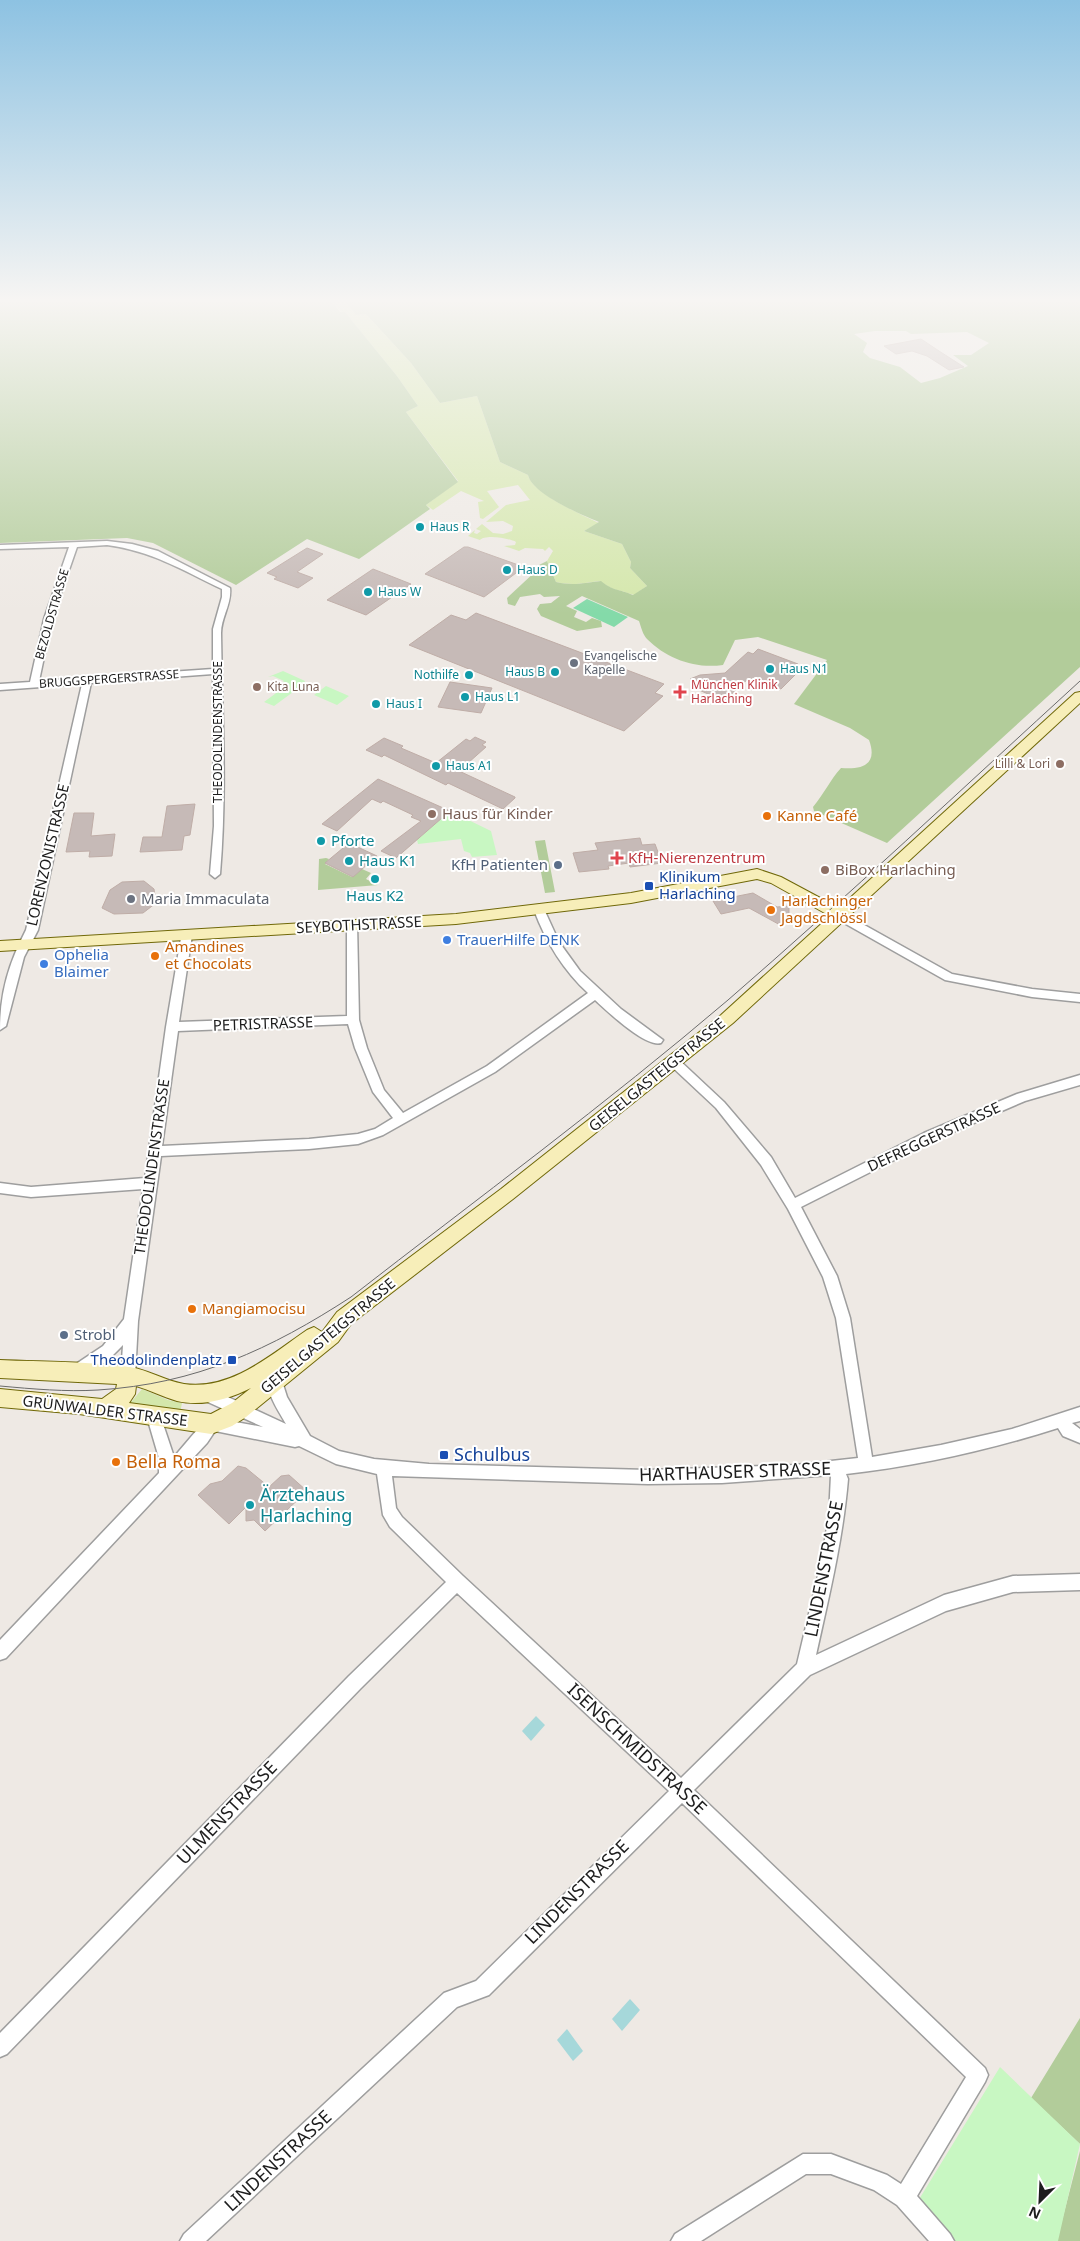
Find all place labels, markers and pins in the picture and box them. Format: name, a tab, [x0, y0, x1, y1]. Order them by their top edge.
place label: Haus R	[430, 518, 470, 535]
marker: Haus R	[414, 521, 426, 533]
place label: Haus D	[517, 561, 558, 578]
marker: Haus D	[501, 564, 513, 576]
place label: Haus W	[378, 583, 421, 600]
marker: Haus W	[362, 586, 374, 598]
place label: Evangelische Kapelle	[584, 647, 657, 678]
marker: Evangelische Kapelle	[568, 657, 580, 669]
place label: Haus N1	[780, 660, 828, 677]
place label: Haus B	[505, 663, 545, 680]
marker: Haus N1	[764, 663, 776, 675]
place label: Nothilfe	[414, 666, 459, 683]
marker: Haus B	[549, 666, 561, 678]
marker: Nothilfe	[463, 669, 475, 681]
place label: München Klinik Harlaching	[691, 676, 778, 707]
place label: Kita Luna	[267, 678, 320, 695]
marker: Kita Luna	[251, 681, 263, 693]
marker: München Klinik Harlaching	[673, 685, 687, 699]
place label: Haus L1	[475, 688, 520, 705]
marker: Haus L1	[459, 691, 471, 703]
place label: Haus I	[386, 695, 422, 712]
marker: Haus I	[370, 698, 382, 710]
place label: Lilli & Lori	[995, 755, 1050, 772]
place label: Haus A1	[446, 757, 492, 774]
marker: Lilli & Lori	[1054, 758, 1066, 770]
marker: Haus A1	[430, 760, 442, 772]
place label: Haus für Kinder	[442, 803, 553, 823]
place label: Kanne Café	[777, 805, 857, 825]
marker: Haus für Kinder	[426, 808, 438, 820]
marker: Kanne Café	[761, 810, 773, 822]
place label: Pforte	[331, 830, 374, 850]
marker: Pforte	[315, 835, 327, 847]
place label: KfH-Nierenzentrum	[628, 847, 765, 867]
place label: Haus K1	[359, 850, 417, 870]
marker: KfH-Nierenzentrum	[610, 851, 624, 865]
place label: KfH Patienten	[451, 854, 548, 874]
marker: Haus K1	[343, 855, 355, 867]
marker: KfH Patienten	[552, 859, 564, 871]
place label: BiBox Harlaching	[835, 859, 956, 879]
marker: BiBox Harlaching	[819, 864, 831, 876]
place label: Klinikum Harlaching	[659, 866, 736, 903]
marker: Haus K2	[369, 873, 381, 885]
marker: Klinikum Harlaching	[643, 880, 655, 892]
place label: Haus K2	[346, 885, 404, 905]
place label: Maria Immaculata	[141, 888, 270, 908]
place label: Harlachinger Jagdschlössl	[779, 890, 873, 927]
marker: Maria Immaculata	[125, 893, 137, 905]
marker: Harlachinger Jagdschlössl	[765, 904, 777, 916]
place label: TrauerHilfe DENK	[457, 929, 580, 949]
marker: TrauerHilfe DENK	[441, 934, 453, 946]
place label: Amandines et Chocolats	[165, 936, 252, 973]
place label: Ophelia Blaimer	[54, 944, 109, 981]
marker: Amandines et Chocolats	[149, 950, 161, 962]
marker: Ophelia Blaimer	[38, 958, 50, 970]
place label: Mangiamocisu	[202, 1298, 305, 1318]
marker: Mangiamocisu	[186, 1303, 198, 1315]
place label: Strobl	[74, 1324, 116, 1344]
marker: Strobl	[58, 1329, 70, 1341]
place label: Theodolindenplatz	[91, 1349, 222, 1369]
marker: Theodolindenplatz	[226, 1354, 238, 1366]
place label: Schulbus	[454, 1442, 530, 1466]
place label: Bella Roma	[126, 1449, 221, 1473]
marker: Schulbus	[438, 1449, 450, 1461]
marker: Bella Roma	[110, 1456, 122, 1468]
place label: Ärztehaus Harlaching	[260, 1482, 352, 1527]
marker: Ärztehaus Harlaching	[244, 1499, 256, 1511]

